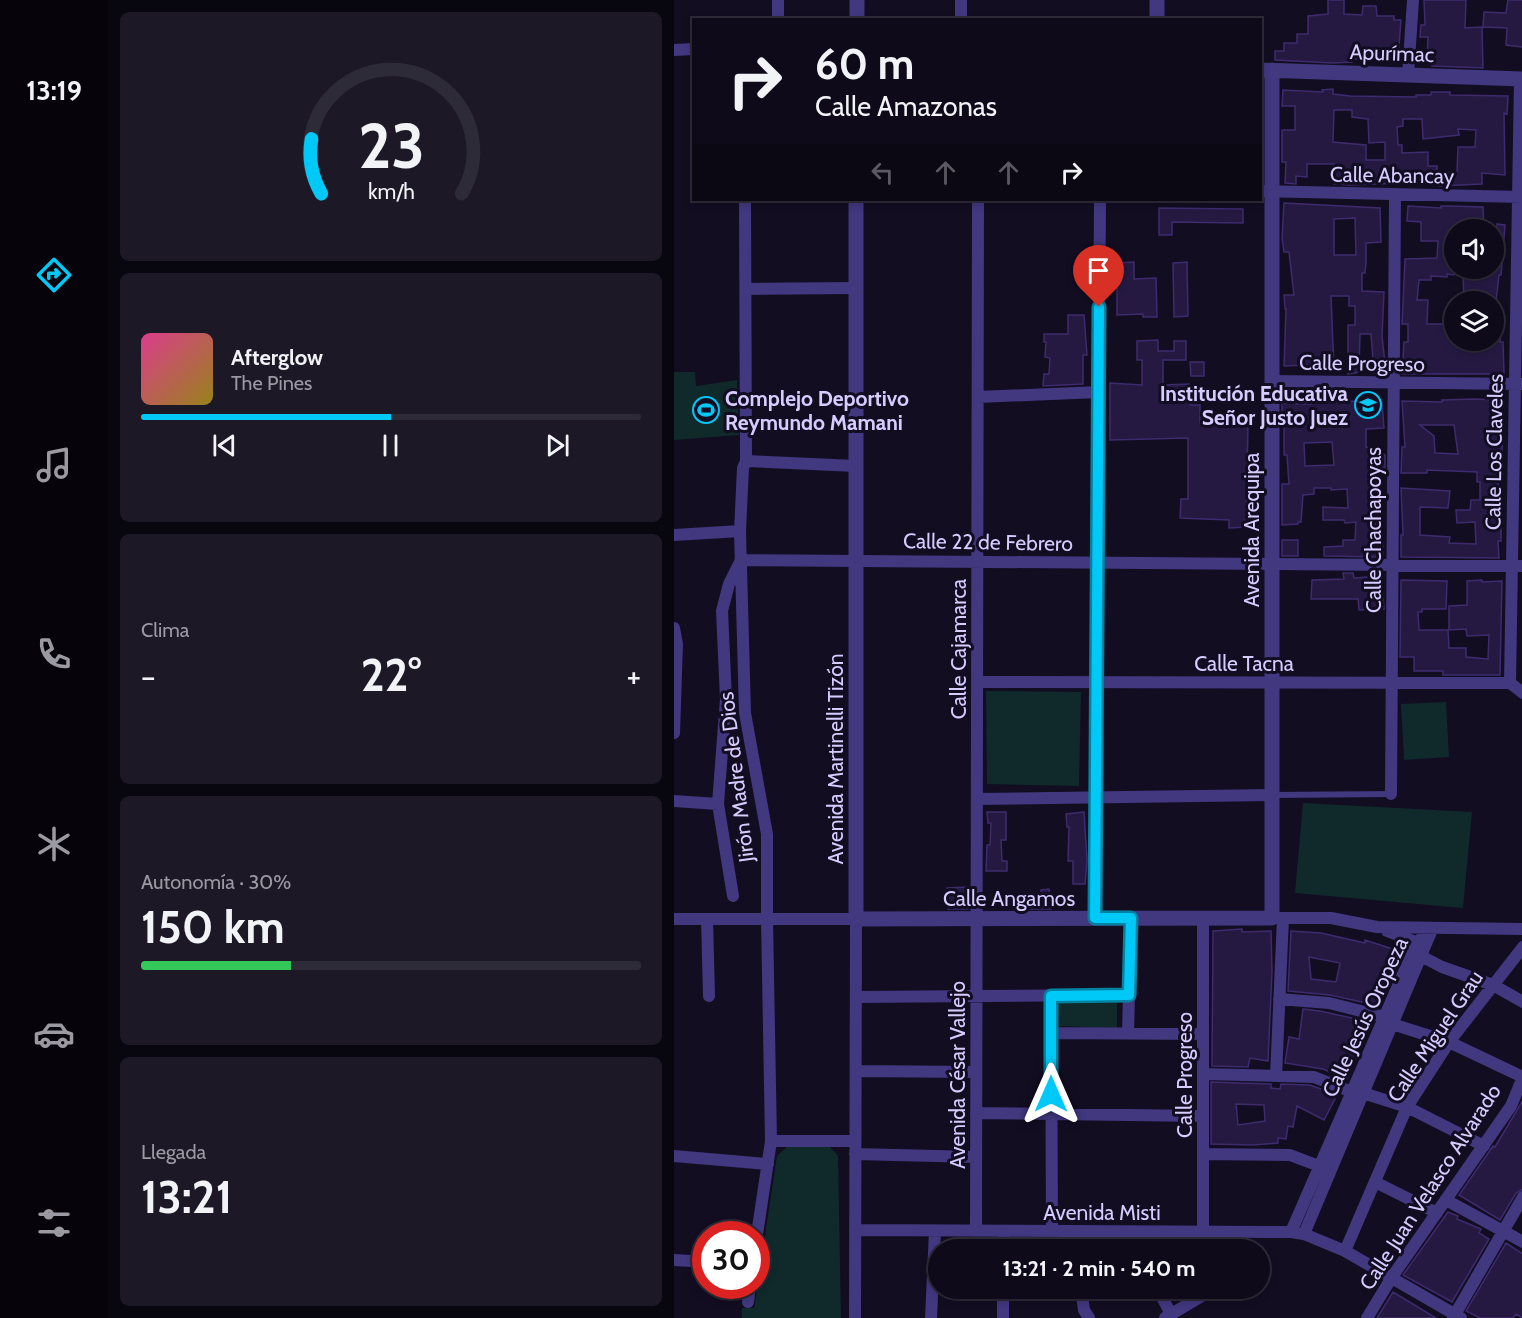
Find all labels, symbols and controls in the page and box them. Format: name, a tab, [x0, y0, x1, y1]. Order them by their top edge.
text: 60 m	[815, 38, 914, 90]
street label: Apurímac	[1349, 39, 1435, 67]
icon: right	[716, 42, 794, 120]
text: 13:19	[26, 74, 82, 107]
text: Calle Amazonas	[815, 90, 997, 123]
text: 23	[358, 108, 424, 184]
icon: left	[866, 156, 899, 189]
icon: ahead	[929, 156, 962, 189]
icon: ahead	[992, 156, 1025, 189]
icon: right	[1055, 156, 1088, 189]
street label: Calle Abancay	[1330, 161, 1455, 189]
text: km/h	[368, 178, 414, 204]
map controls	[1444, 219, 1504, 351]
button: sound	[1444, 219, 1504, 279]
pin	[1073, 245, 1124, 307]
icon: directions	[33, 254, 75, 296]
icon: arrive	[1082, 254, 1115, 287]
button: layers	[1444, 291, 1504, 351]
text: Afterglow	[231, 344, 323, 371]
street label: Calle Progreso	[1299, 349, 1425, 377]
text: The Pines	[231, 371, 312, 395]
street label: Calle Los Claveles	[1480, 373, 1508, 530]
place label: Institución Educativa Señor Justo Juez	[1160, 381, 1349, 430]
place label: Complejo Deportivo Reymundo Mamani	[725, 386, 909, 435]
school or university icon: Institución Educativa Señor Justo Juez	[1353, 390, 1383, 420]
sports icon: Complejo Deportivo Reymundo Mamani	[691, 395, 721, 425]
icon: previous	[208, 429, 241, 462]
icon: pause	[374, 429, 407, 462]
icon: next	[541, 429, 574, 462]
icon: music	[33, 444, 75, 486]
street label: Calle Chachapoyas	[1361, 447, 1386, 613]
street label: Avenida Arequipa	[1239, 453, 1264, 607]
street label: Calle 22 de Febrero	[903, 528, 1073, 556]
street label: Calle Cajamarca	[946, 579, 972, 719]
text: Clima	[141, 618, 189, 642]
icon: phone	[33, 633, 75, 675]
text: 22°	[361, 648, 421, 702]
street label: Calle Tacna	[1194, 651, 1294, 676]
street label: Avenida Martinelli Tizón	[823, 654, 848, 864]
text: −	[141, 656, 156, 696]
text: +	[626, 656, 641, 696]
street label: Jirón Madre de Dios	[713, 690, 759, 865]
icon: climate	[33, 823, 75, 865]
text: Autonomía · 30%	[141, 870, 291, 894]
street label: Calle Angamos	[943, 886, 1075, 911]
text: 150 km	[141, 900, 285, 954]
street label: Calle Jesús Oropeza	[1317, 933, 1413, 1101]
street label: Calle Miguel Grau	[1382, 966, 1488, 1106]
street label: Avenida César Vallejo	[945, 981, 971, 1169]
street label: Calle Progreso	[1172, 1012, 1197, 1138]
icon: car	[33, 1013, 75, 1055]
position arrow	[1019, 1062, 1083, 1126]
street label: Calle Juan Velasco Alvarado	[1354, 1079, 1506, 1295]
text: Llegada	[141, 1140, 206, 1164]
text: 13:21	[141, 1170, 232, 1224]
street label: Avenida Misti	[1043, 1200, 1161, 1225]
icon: filters	[33, 1202, 75, 1244]
speed limit sign: 30	[692, 1221, 770, 1299]
text: 13:21 · 2 min · 540 m	[1003, 1255, 1195, 1282]

